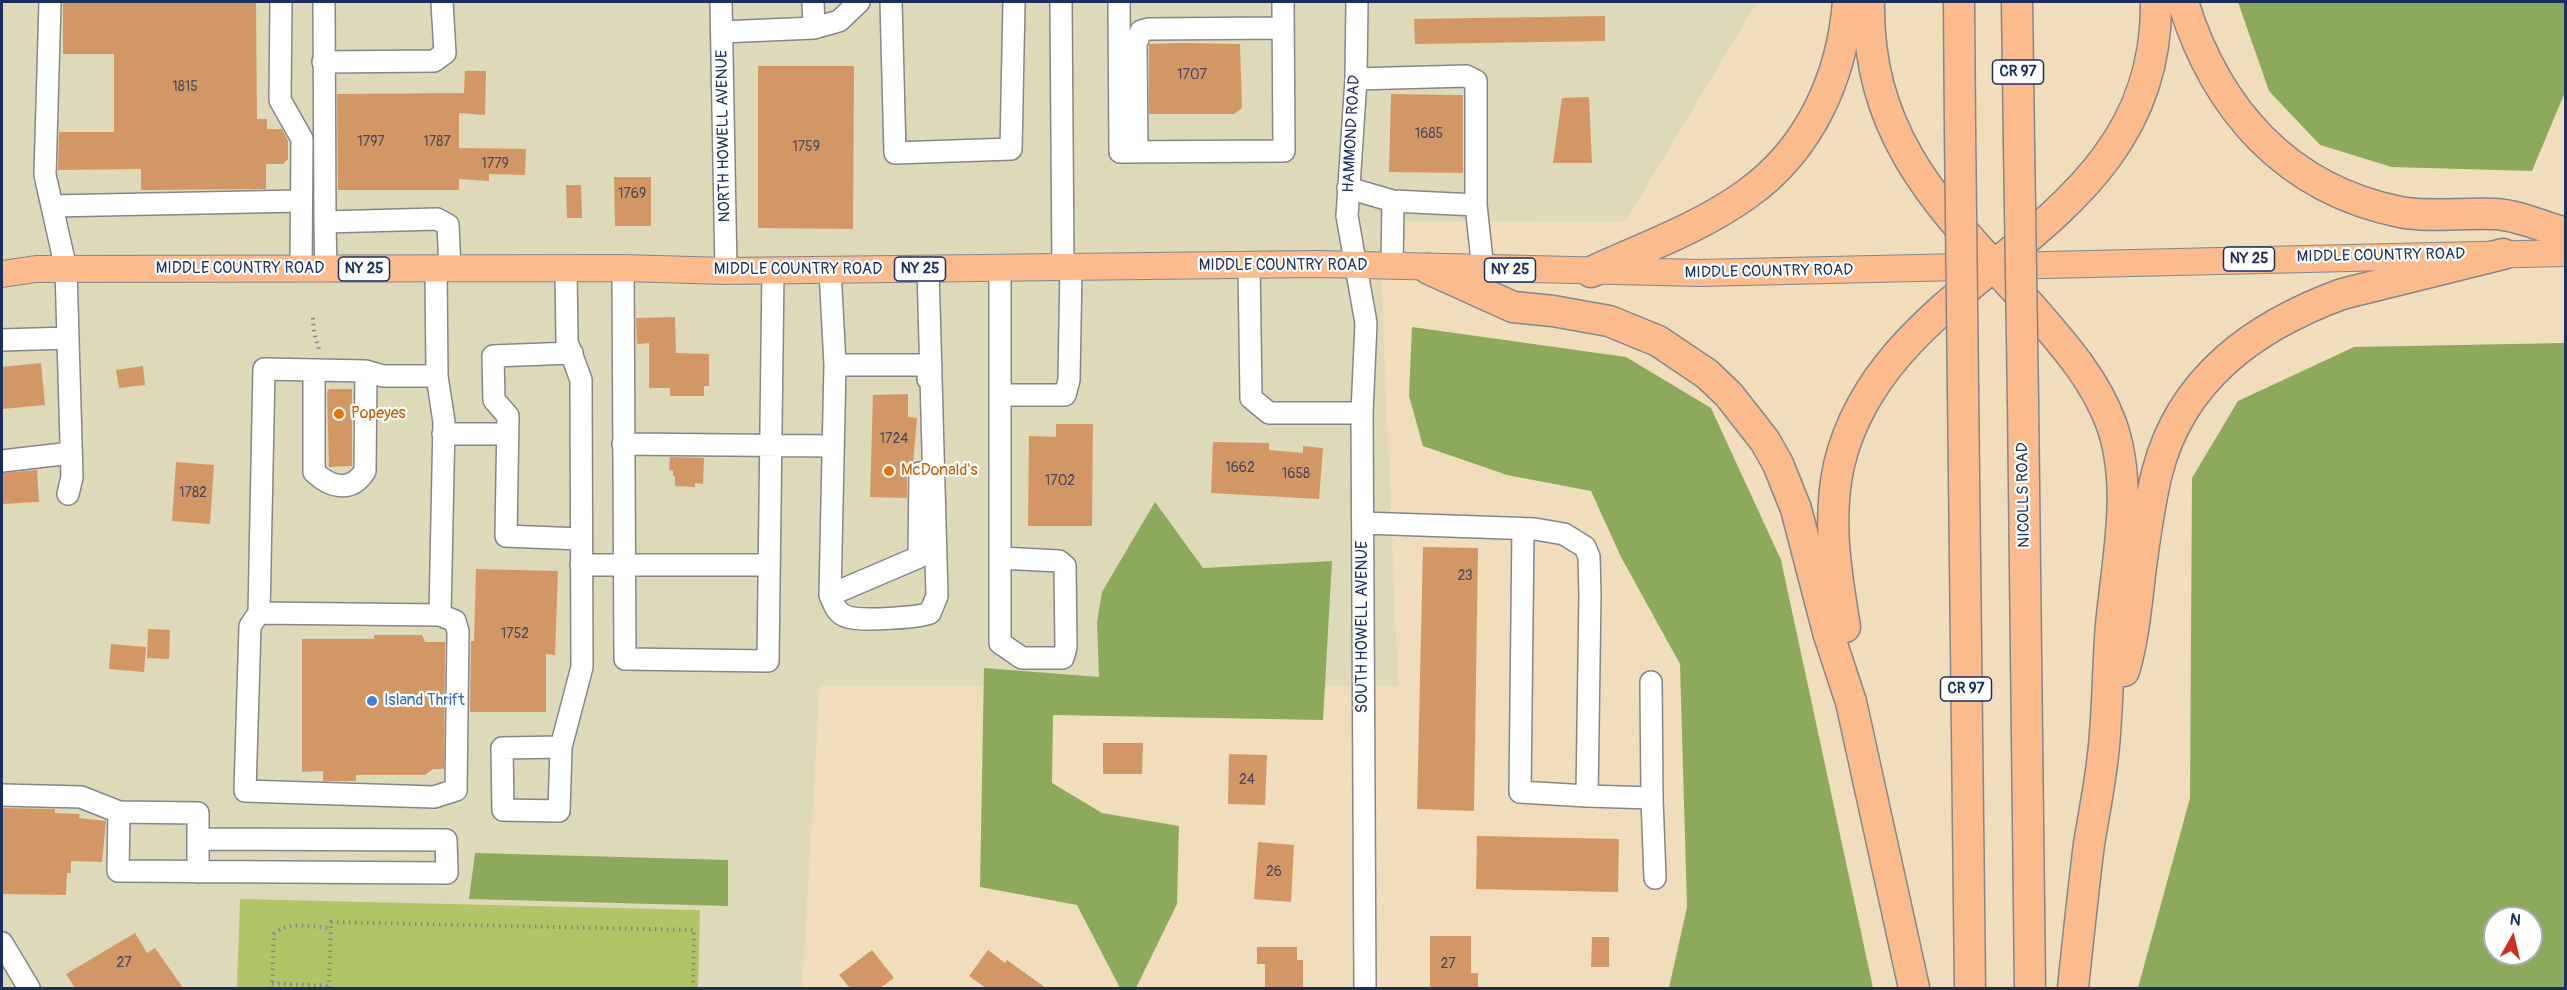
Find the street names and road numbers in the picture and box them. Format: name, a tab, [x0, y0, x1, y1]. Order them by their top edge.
street label: NORTH HOWELL AVENUE	[713, 49, 735, 223]
road number: CR 97	[1992, 60, 2044, 84]
street label: HAMMOND ROAD	[1339, 75, 1365, 193]
street label: MIDDLE COUNTRY ROAD	[2297, 245, 2465, 267]
road number: NY 25	[2224, 247, 2274, 271]
street label: MIDDLE COUNTRY ROAD	[1199, 256, 1367, 276]
road number: NY 25	[338, 257, 389, 281]
road number: NY 25	[894, 257, 946, 281]
road number: NY 25	[1484, 258, 1536, 282]
street label: MIDDLE COUNTRY ROAD	[156, 259, 324, 279]
street label: MIDDLE COUNTRY ROAD	[714, 260, 882, 280]
street label: MIDDLE COUNTRY ROAD	[1685, 261, 1853, 283]
street label: NICOLLS ROAD	[2013, 442, 2035, 548]
street label: SOUTH HOWELL AVENUE	[1353, 541, 1373, 713]
road number: CR 97	[1940, 677, 1992, 701]

